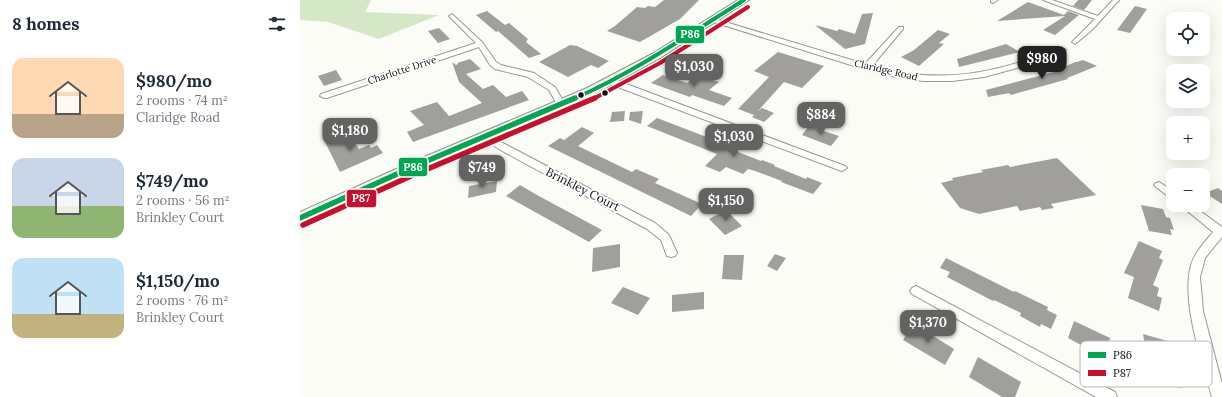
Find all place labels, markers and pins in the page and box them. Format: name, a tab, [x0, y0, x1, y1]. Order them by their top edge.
pin: $980	[1018, 46, 1066, 80]
pin: $1,030	[661, 54, 727, 88]
unlabelled marker	[600, 88, 610, 98]
unlabelled marker	[576, 90, 586, 100]
pin: $884	[797, 102, 845, 136]
pin: $1,180	[317, 118, 383, 152]
pin: $1,030	[701, 124, 767, 158]
pin: $749	[458, 155, 506, 189]
pin: $1,150	[693, 188, 759, 222]
pin: $1,370	[895, 310, 961, 344]

